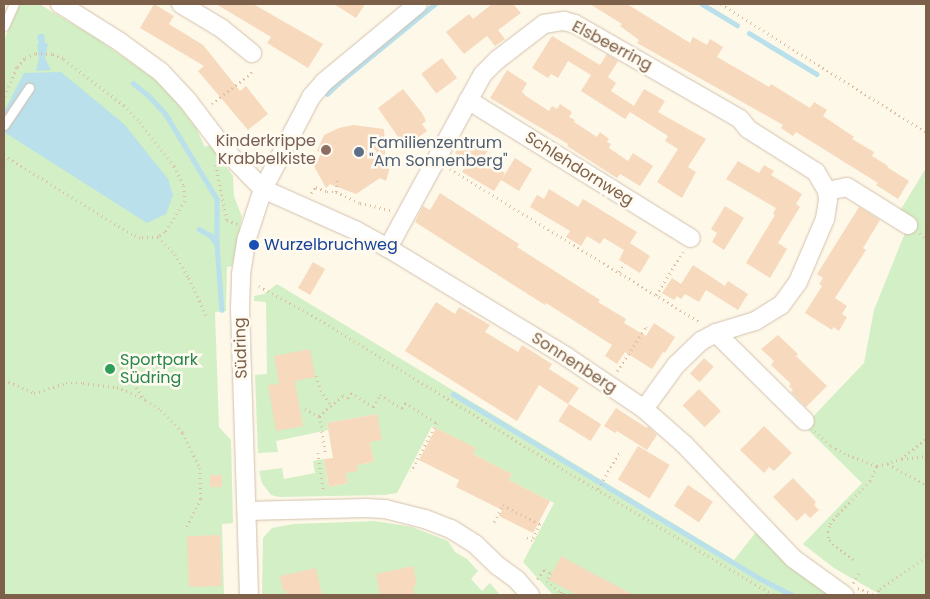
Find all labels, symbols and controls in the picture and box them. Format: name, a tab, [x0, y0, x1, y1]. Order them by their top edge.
street label: Elsbeerring	[569, 17, 655, 75]
street label: Schlehdornweg	[521, 128, 637, 210]
place label: Kinderkrippe Krabbelkiste	[216, 131, 316, 169]
place label: Familienzentrum "Am Sonnenberg"	[369, 133, 508, 171]
marker: Kinderkrippe Krabbelkiste	[320, 144, 332, 156]
marker: Familienzentrum "Am Sonnenberg"	[353, 146, 365, 158]
place label: Wurzelbruchweg	[264, 235, 398, 255]
marker: Wurzelbruchweg	[248, 239, 260, 251]
street label: Südring	[230, 317, 252, 379]
street label: Sonnenberg	[528, 328, 620, 398]
place label: Sportpark Südring	[120, 350, 198, 388]
marker: Sportpark Südring	[104, 363, 116, 375]

